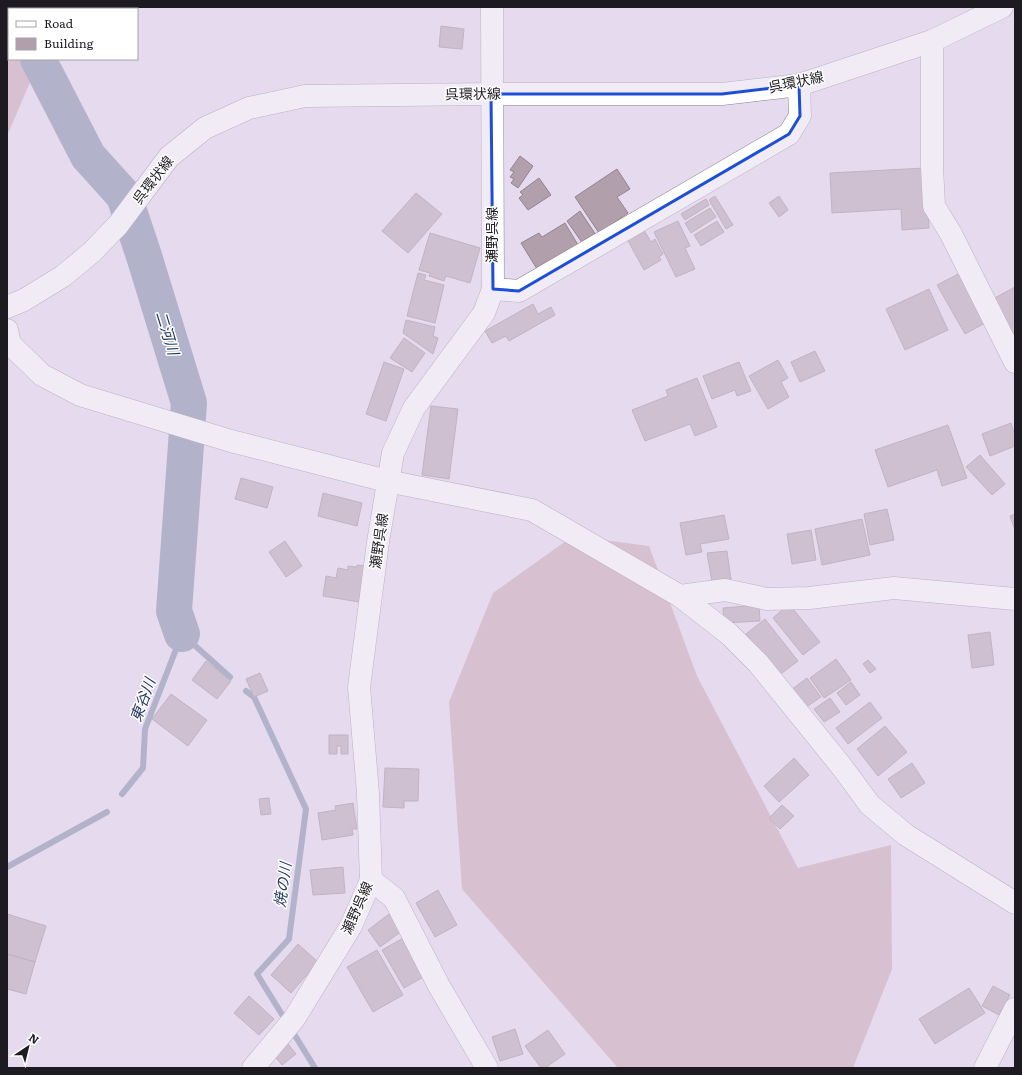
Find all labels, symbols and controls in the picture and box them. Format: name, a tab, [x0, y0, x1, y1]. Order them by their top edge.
legend	[8, 8, 138, 60]
text: Road	[44, 14, 74, 32]
text: Building	[44, 34, 94, 52]
street label: 呉環状線	[766, 65, 825, 97]
street label: 呉環状線	[445, 83, 501, 103]
street label: 呉環状線	[127, 151, 177, 208]
street label: 瀬野呉線	[481, 207, 501, 263]
water label: 二河川	[151, 308, 187, 359]
street label: 瀬野呉線	[364, 512, 392, 570]
water label: 東谷川	[123, 673, 161, 725]
water label: 焼の川	[267, 859, 296, 909]
street label: 瀬野呉線	[336, 878, 377, 937]
north arrow	[8, 1027, 48, 1067]
text: N	[26, 1029, 43, 1047]

